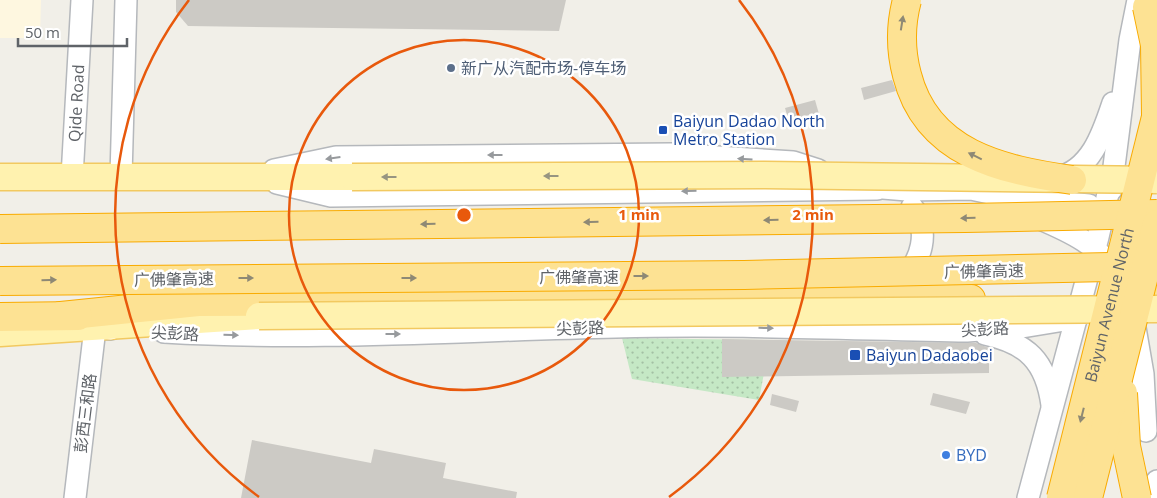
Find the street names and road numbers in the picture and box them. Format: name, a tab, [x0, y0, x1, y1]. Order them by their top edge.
street label: Qide Road	[63, 64, 89, 142]
street label: Baiyun Avenue North	[1079, 225, 1139, 385]
street label: 广佛肇高速	[944, 259, 1024, 283]
street label: 广佛肇高速	[539, 266, 619, 288]
street label: 广佛肇高速	[134, 267, 214, 291]
street label: 尖彭路	[556, 316, 604, 340]
street label: 尖彭路	[960, 317, 1010, 341]
street label: 尖彭路	[150, 321, 200, 345]
street label: 彭西三和路	[69, 372, 101, 454]

